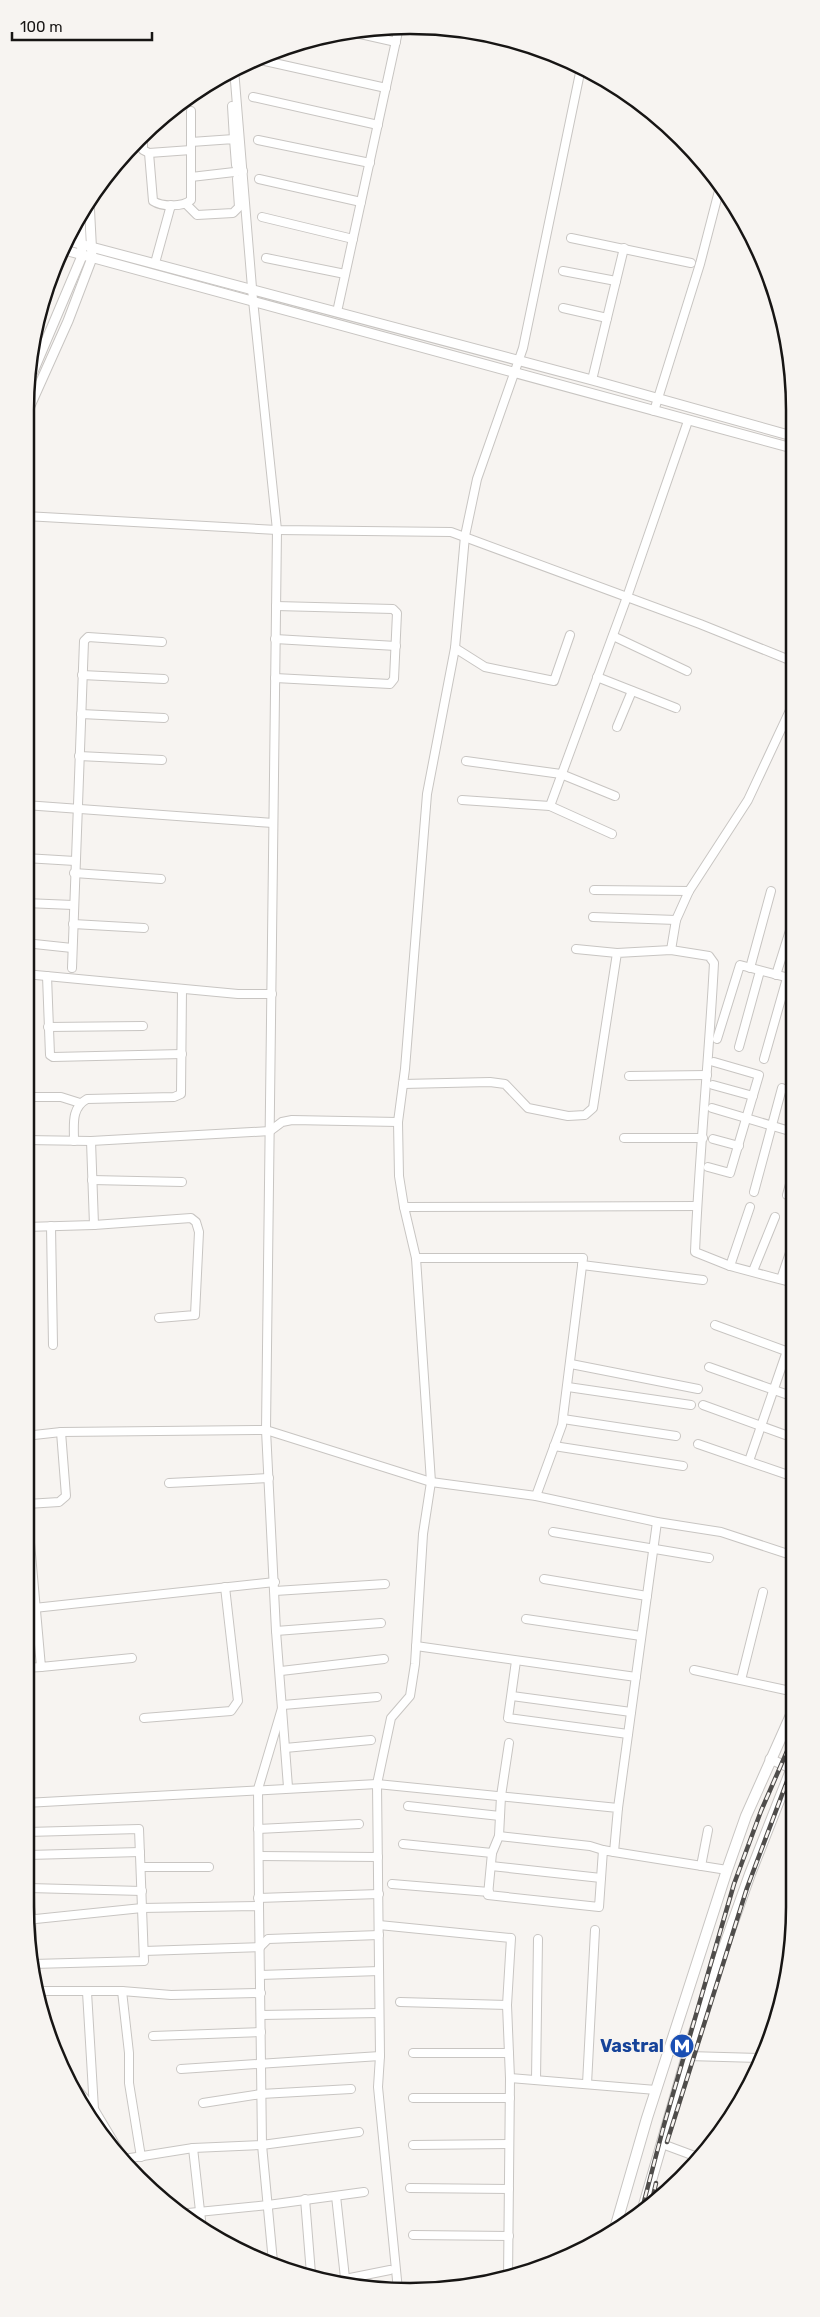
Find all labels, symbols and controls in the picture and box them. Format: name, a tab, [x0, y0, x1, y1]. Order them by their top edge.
scale bar	[12, 10, 152, 42]
text: 100 m	[20, 18, 62, 36]
metro station icon: Vastral	[669, 2033, 695, 2059]
place label: Vastral	[600, 2035, 664, 2057]

